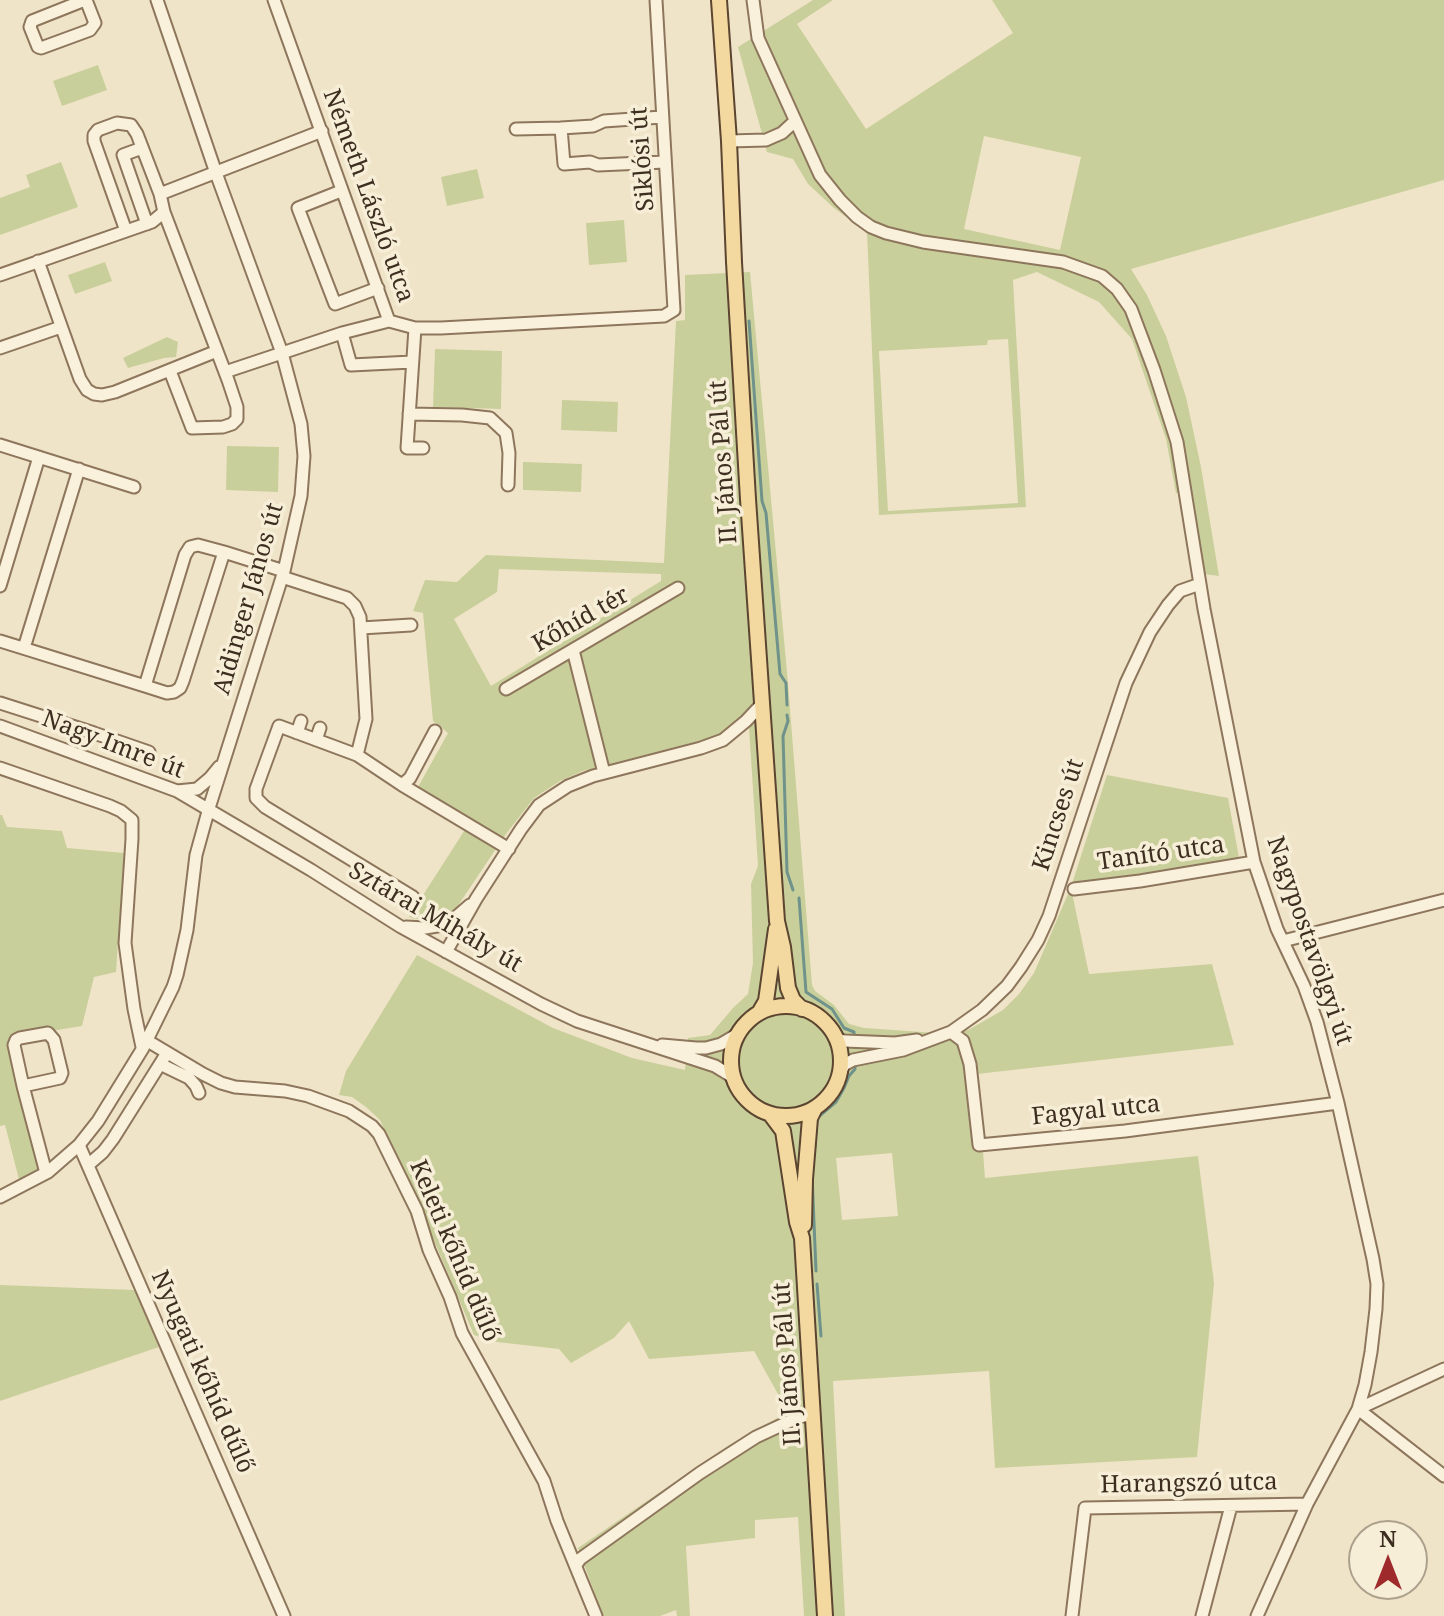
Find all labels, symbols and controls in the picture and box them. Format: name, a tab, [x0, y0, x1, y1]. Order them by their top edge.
street label: Németh László utca	[316, 86, 420, 306]
street label: Siklósi út	[625, 106, 661, 212]
street label: II. János Pál út	[704, 379, 744, 545]
street label: Aidinger János út	[208, 500, 290, 698]
street label: Kőhíd tér	[528, 581, 634, 659]
street label: Nagy Imre út	[38, 705, 188, 785]
street label: Kincses út	[1027, 755, 1091, 875]
street label: Tanító utca	[1096, 831, 1226, 877]
street label: Nagypostavölgyi út	[1260, 833, 1358, 1049]
street label: Sztárai Mihály út	[343, 857, 527, 979]
street label: Fagyal utca	[1030, 1090, 1162, 1132]
street label: Keleti kőhíd dűlő	[403, 1156, 505, 1346]
street label: Nyugati kőhíd dűlő	[144, 1266, 260, 1478]
street label: II. János Pál út	[768, 1281, 808, 1447]
street label: Harangszó utca	[1100, 1468, 1278, 1500]
north arrow	[1348, 1520, 1428, 1600]
text: N	[1379, 1523, 1397, 1553]

